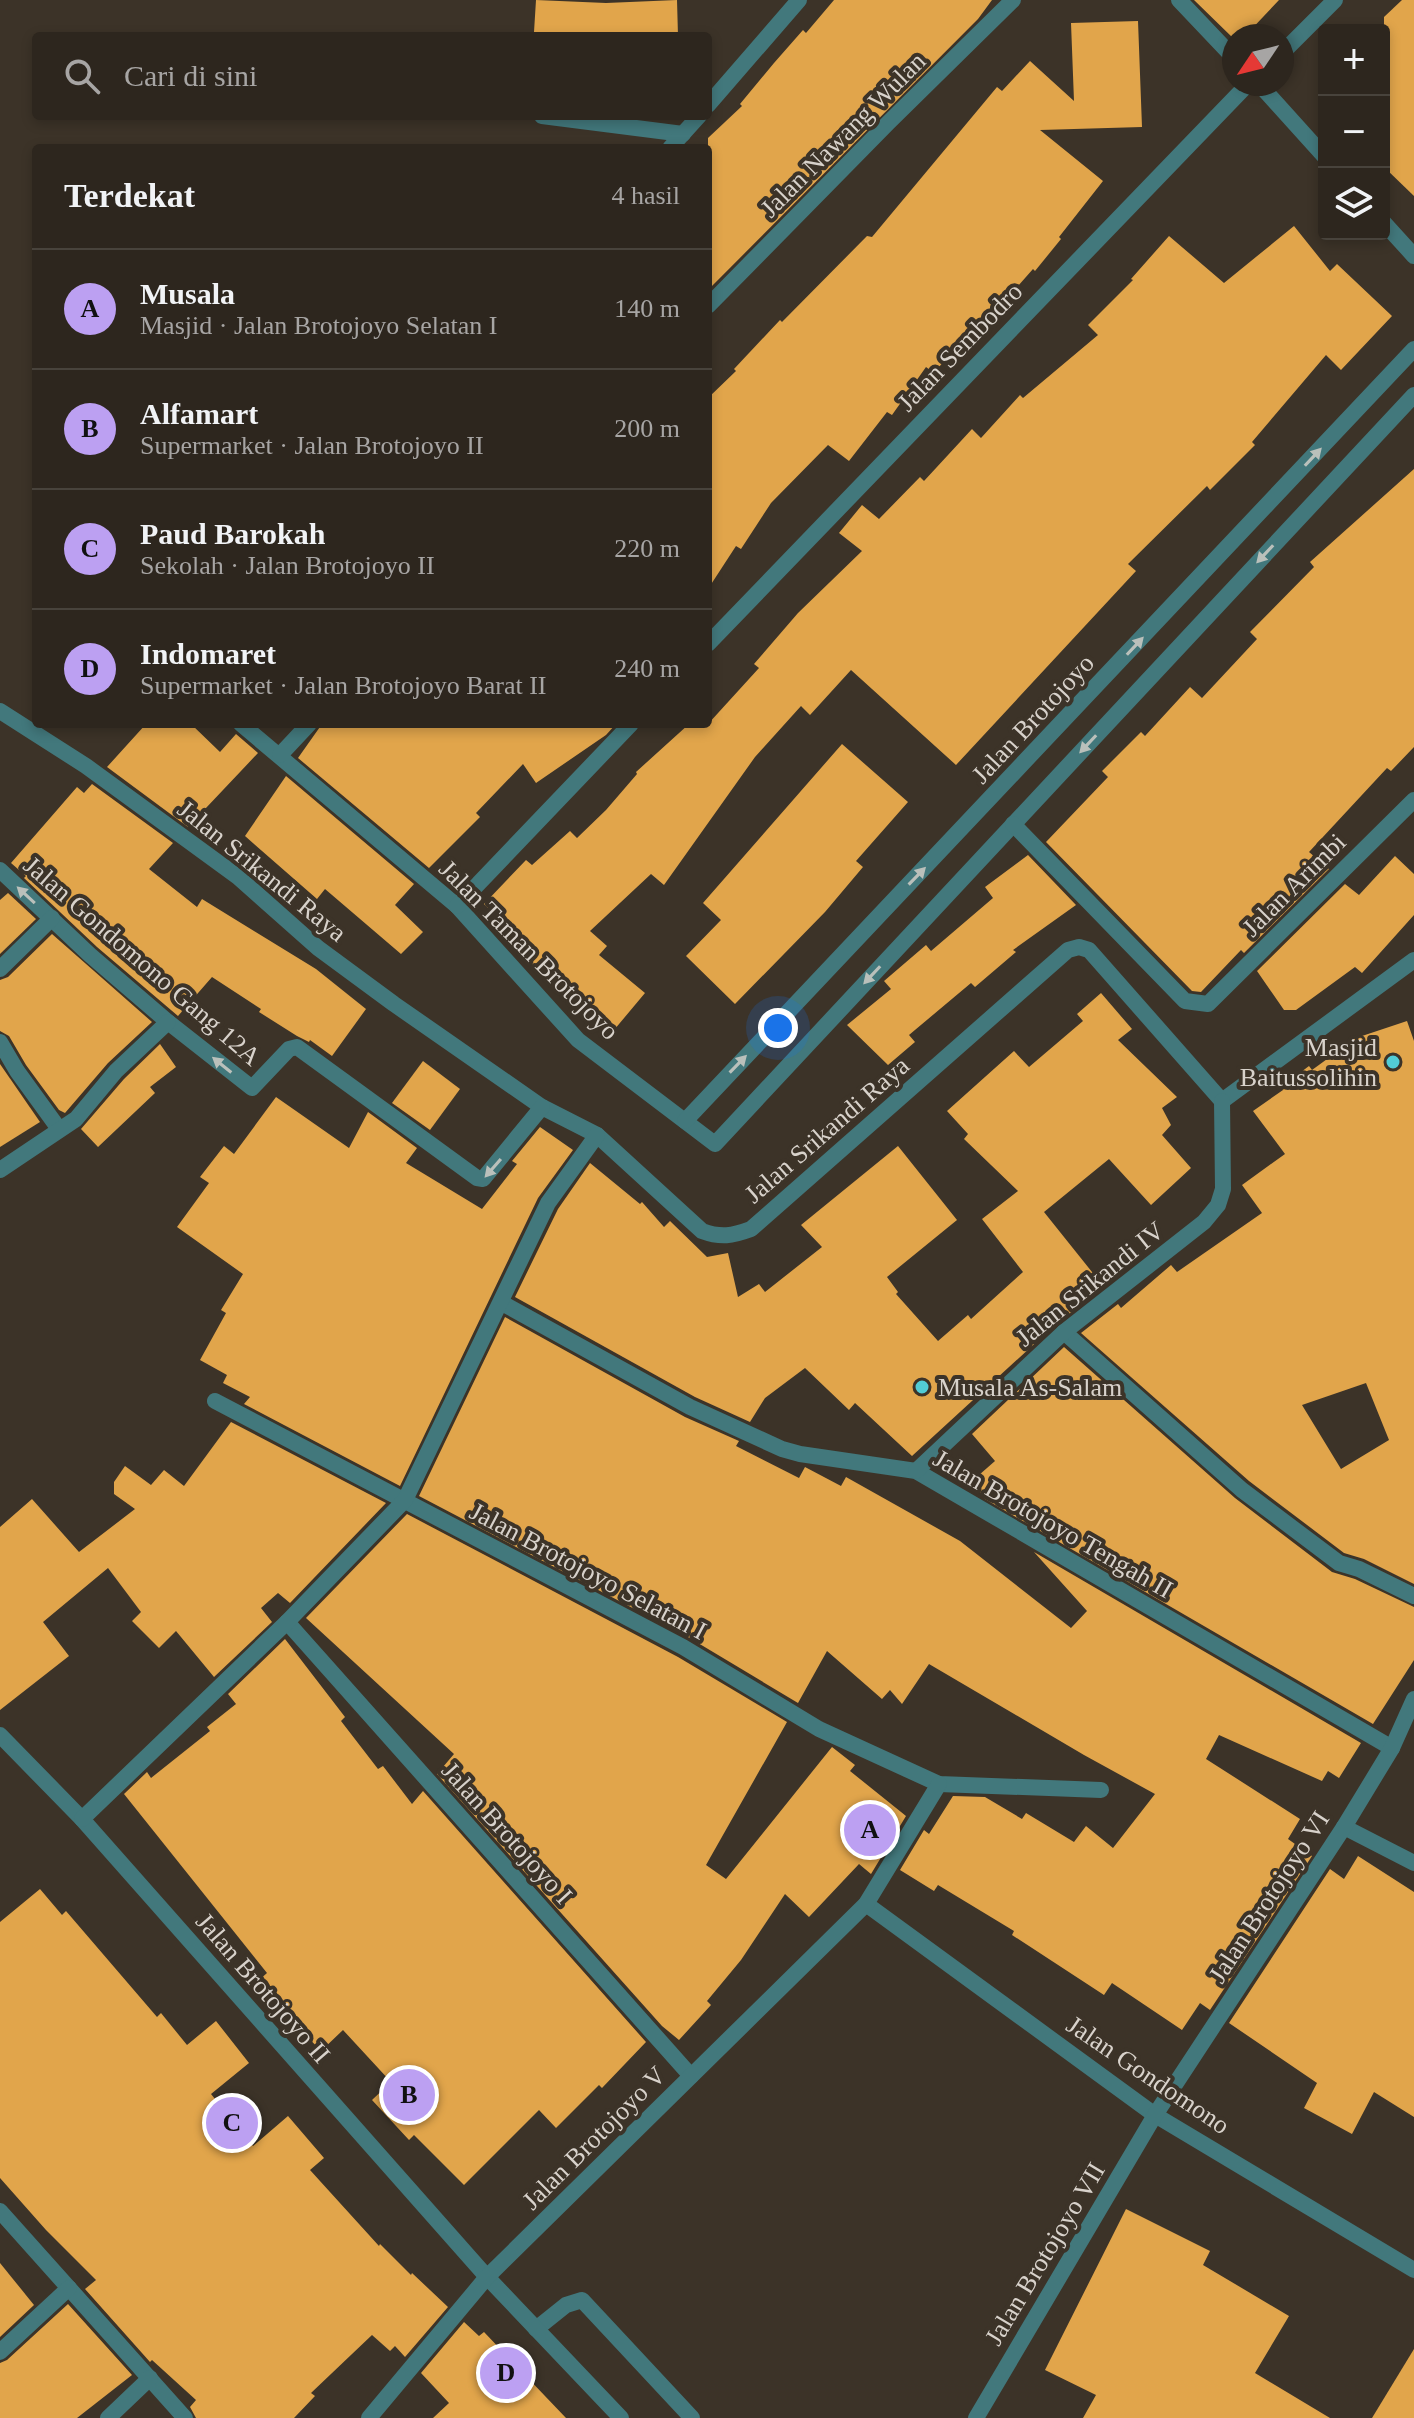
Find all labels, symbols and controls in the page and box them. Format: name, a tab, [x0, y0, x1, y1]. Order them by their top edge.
north arrow	[1222, 24, 1294, 96]
map controls	[1318, 24, 1390, 240]
button: +	[1318, 24, 1390, 96]
search box	[32, 32, 712, 120]
street label: Jalan Nawang Wulan	[755, 47, 931, 223]
icon: search	[60, 54, 104, 98]
text: Cari di sini	[124, 59, 257, 92]
button: −	[1318, 96, 1390, 168]
button: layers	[1318, 168, 1390, 240]
text: Terdekat	[64, 177, 195, 214]
text: 4 hasil	[611, 181, 680, 210]
text: Musala	[140, 277, 235, 310]
street label: Jalan Sembodro	[892, 277, 1028, 417]
text: A	[81, 294, 99, 323]
text: 140 m	[614, 294, 680, 323]
text: Masjid · Jalan Brotojoyo Selatan I	[140, 311, 497, 340]
text: Alfamart	[140, 397, 258, 430]
text: B	[81, 414, 99, 443]
text: 200 m	[614, 414, 680, 443]
text: Supermarket · Jalan Brotojoyo II	[140, 431, 484, 460]
one-way arrow	[1303, 448, 1321, 467]
text: Paud Barokah	[140, 517, 325, 550]
text: C	[81, 534, 99, 563]
text: 220 m	[614, 534, 680, 563]
one-way arrow	[1257, 544, 1275, 563]
text: Sekolah · Jalan Brotojoyo II	[140, 551, 435, 580]
text: Indomaret	[140, 637, 276, 670]
one-way arrow	[1125, 637, 1143, 656]
street label: Jalan Brotojoyo	[966, 649, 1100, 789]
text: D	[81, 654, 99, 683]
text: 240 m	[614, 654, 680, 683]
text: Supermarket · Jalan Brotojoyo Barat II	[140, 671, 547, 700]
one-way arrow	[1079, 734, 1097, 753]
street label: Jalan Srikandi Raya	[172, 794, 352, 948]
street label: Jalan Arimbi	[1237, 828, 1351, 942]
street label: Jalan Gondomono Gang 12A	[18, 850, 266, 1072]
street label: Jalan Taman Brotojoyo	[433, 854, 625, 1046]
one-way arrow	[908, 867, 926, 886]
one-way arrow	[17, 886, 36, 904]
one-way arrow	[864, 966, 882, 985]
your location	[758, 1008, 798, 1048]
place label: Masjid Baitussolihin	[1240, 1033, 1377, 1092]
street label: Jalan Srikandi Raya	[739, 1051, 915, 1209]
marker: Masjid Baitussolihin	[1384, 1053, 1402, 1071]
one-way arrow	[728, 1055, 746, 1074]
one-way arrow	[213, 1057, 233, 1074]
one-way arrow	[485, 1158, 502, 1178]
street label: Jalan Srikandi IV	[1010, 1215, 1170, 1353]
place label: Musala As-Salam	[938, 1373, 1122, 1402]
marker: Musala As-Salam	[913, 1378, 931, 1396]
street label: Jalan Brotojoyo Tengah II	[928, 1444, 1178, 1604]
street label: Jalan Brotojoyo Selatan I	[465, 1496, 711, 1646]
street label: Jalan Brotojoyo I	[436, 1756, 578, 1910]
pin: A	[844, 1800, 896, 1860]
street label: Jalan Brotojoyo VI	[1203, 1806, 1335, 1988]
street label: Jalan Brotojoyo II	[190, 1907, 336, 2069]
street label: Jalan Gondomono	[1061, 2010, 1235, 2140]
street label: Jalan Brotojoyo V	[517, 2060, 672, 2215]
pin: B	[383, 2065, 435, 2125]
pin: C	[206, 2093, 258, 2153]
street label: Jalan Brotojoyo VII	[979, 2158, 1111, 2350]
pin: D	[480, 2343, 532, 2403]

